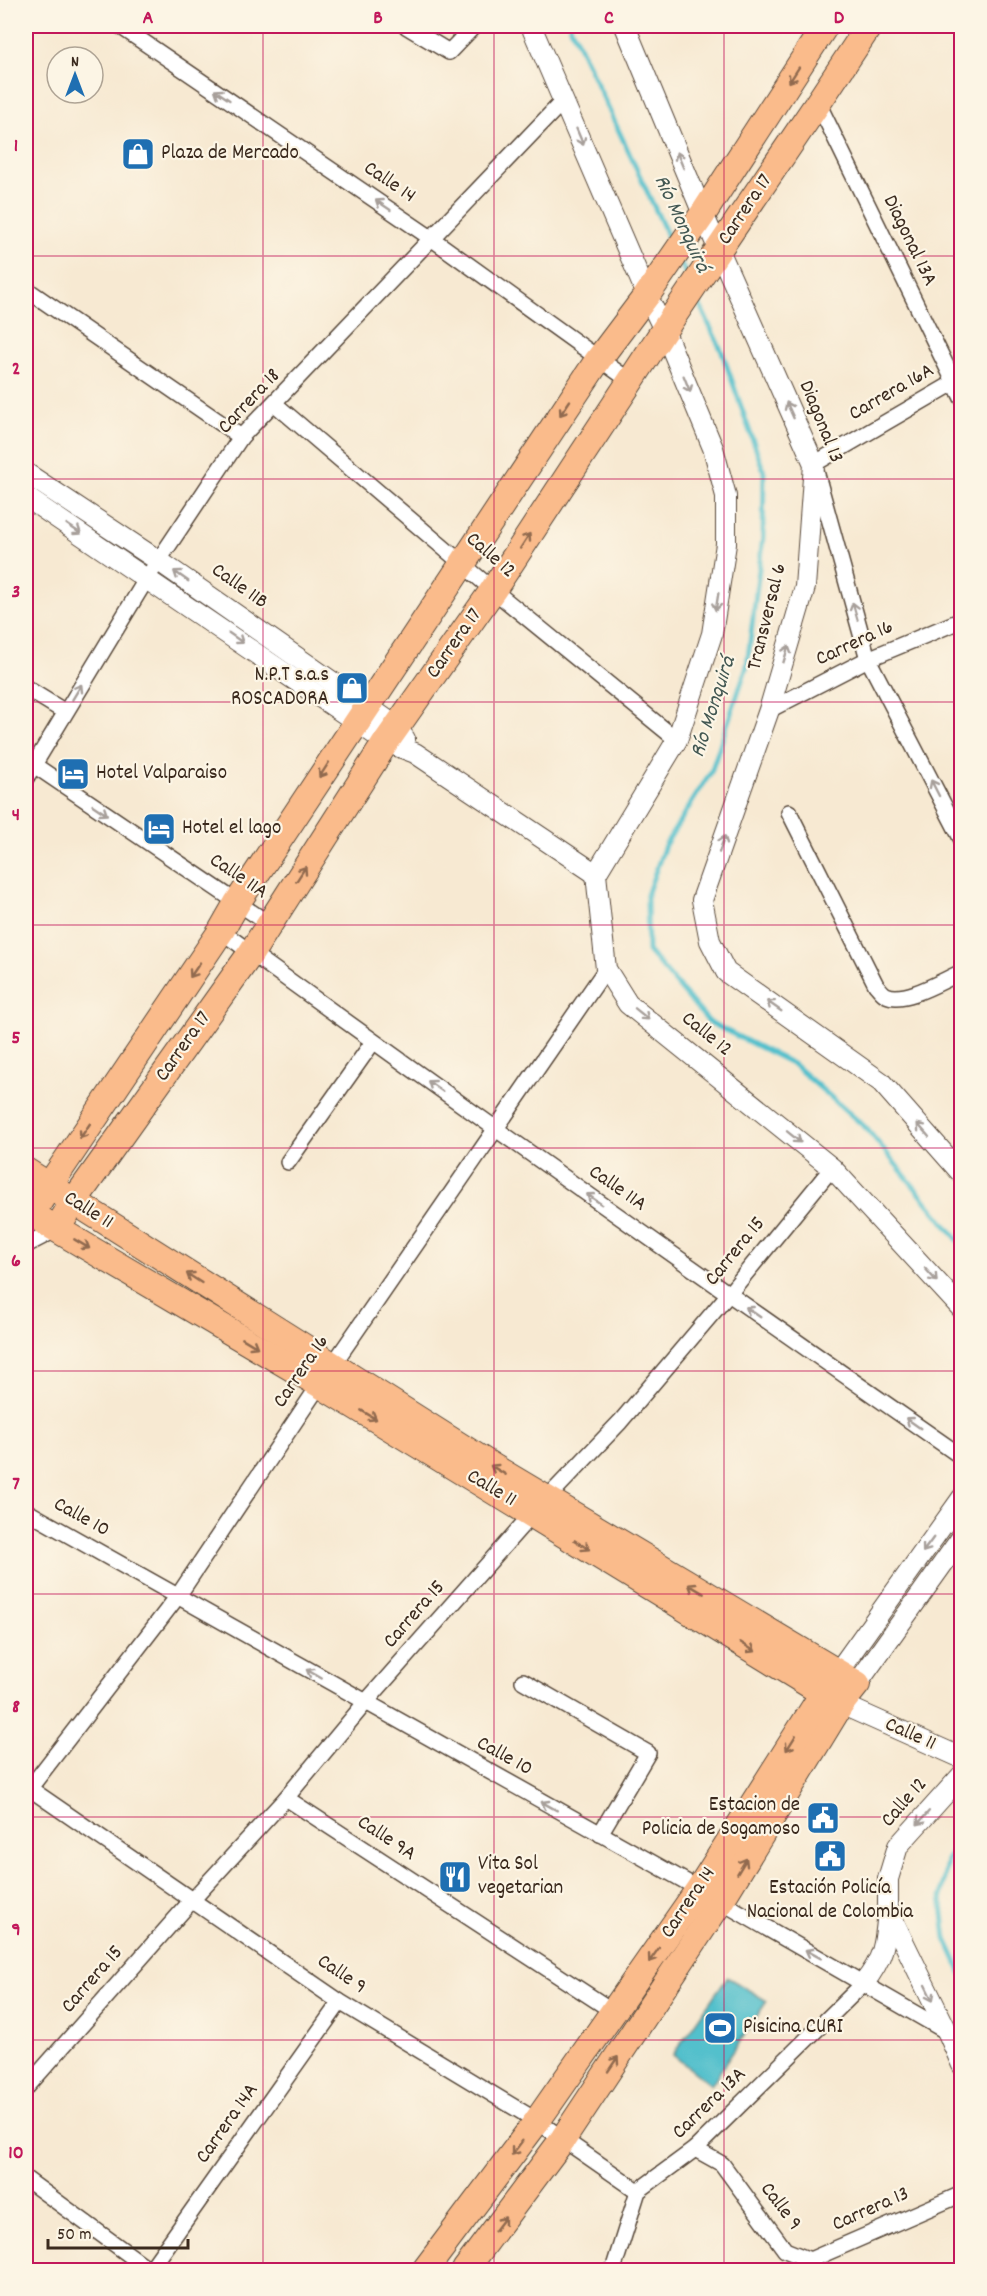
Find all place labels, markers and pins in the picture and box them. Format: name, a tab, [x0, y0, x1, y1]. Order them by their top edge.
shop icon: Plaza de Mercado	[120, 136, 156, 172]
place label: Plaza de Mercado	[161, 139, 299, 169]
place label: N.P.T s.a.s ROSCADORA	[231, 661, 329, 715]
shop icon: N.P.T s.a.s ROSCADORA	[334, 670, 370, 706]
hotel icon: Hotel Valparaiso	[55, 756, 91, 792]
place label: Hotel Valparaiso	[96, 759, 227, 789]
hotel icon: Hotel el lago	[141, 811, 177, 847]
place label: Hotel el lago	[182, 814, 281, 844]
place label: Estacion de Policia de Sogamoso	[642, 1791, 800, 1845]
public building icon: Estacion de Policia de Sogamoso	[805, 1800, 841, 1836]
public building icon: Estación Policía Nacional de Colombia	[812, 1838, 848, 1874]
place label: Vita Sol vegetarian	[478, 1850, 563, 1904]
restaurant icon: Vita Sol vegetarian	[437, 1859, 473, 1895]
place label: Estación Policía Nacional de Colombia	[747, 1874, 914, 1928]
sports icon: Pisicina CURI	[702, 2010, 738, 2046]
place label: Pisicina CURI	[743, 2013, 843, 2043]

